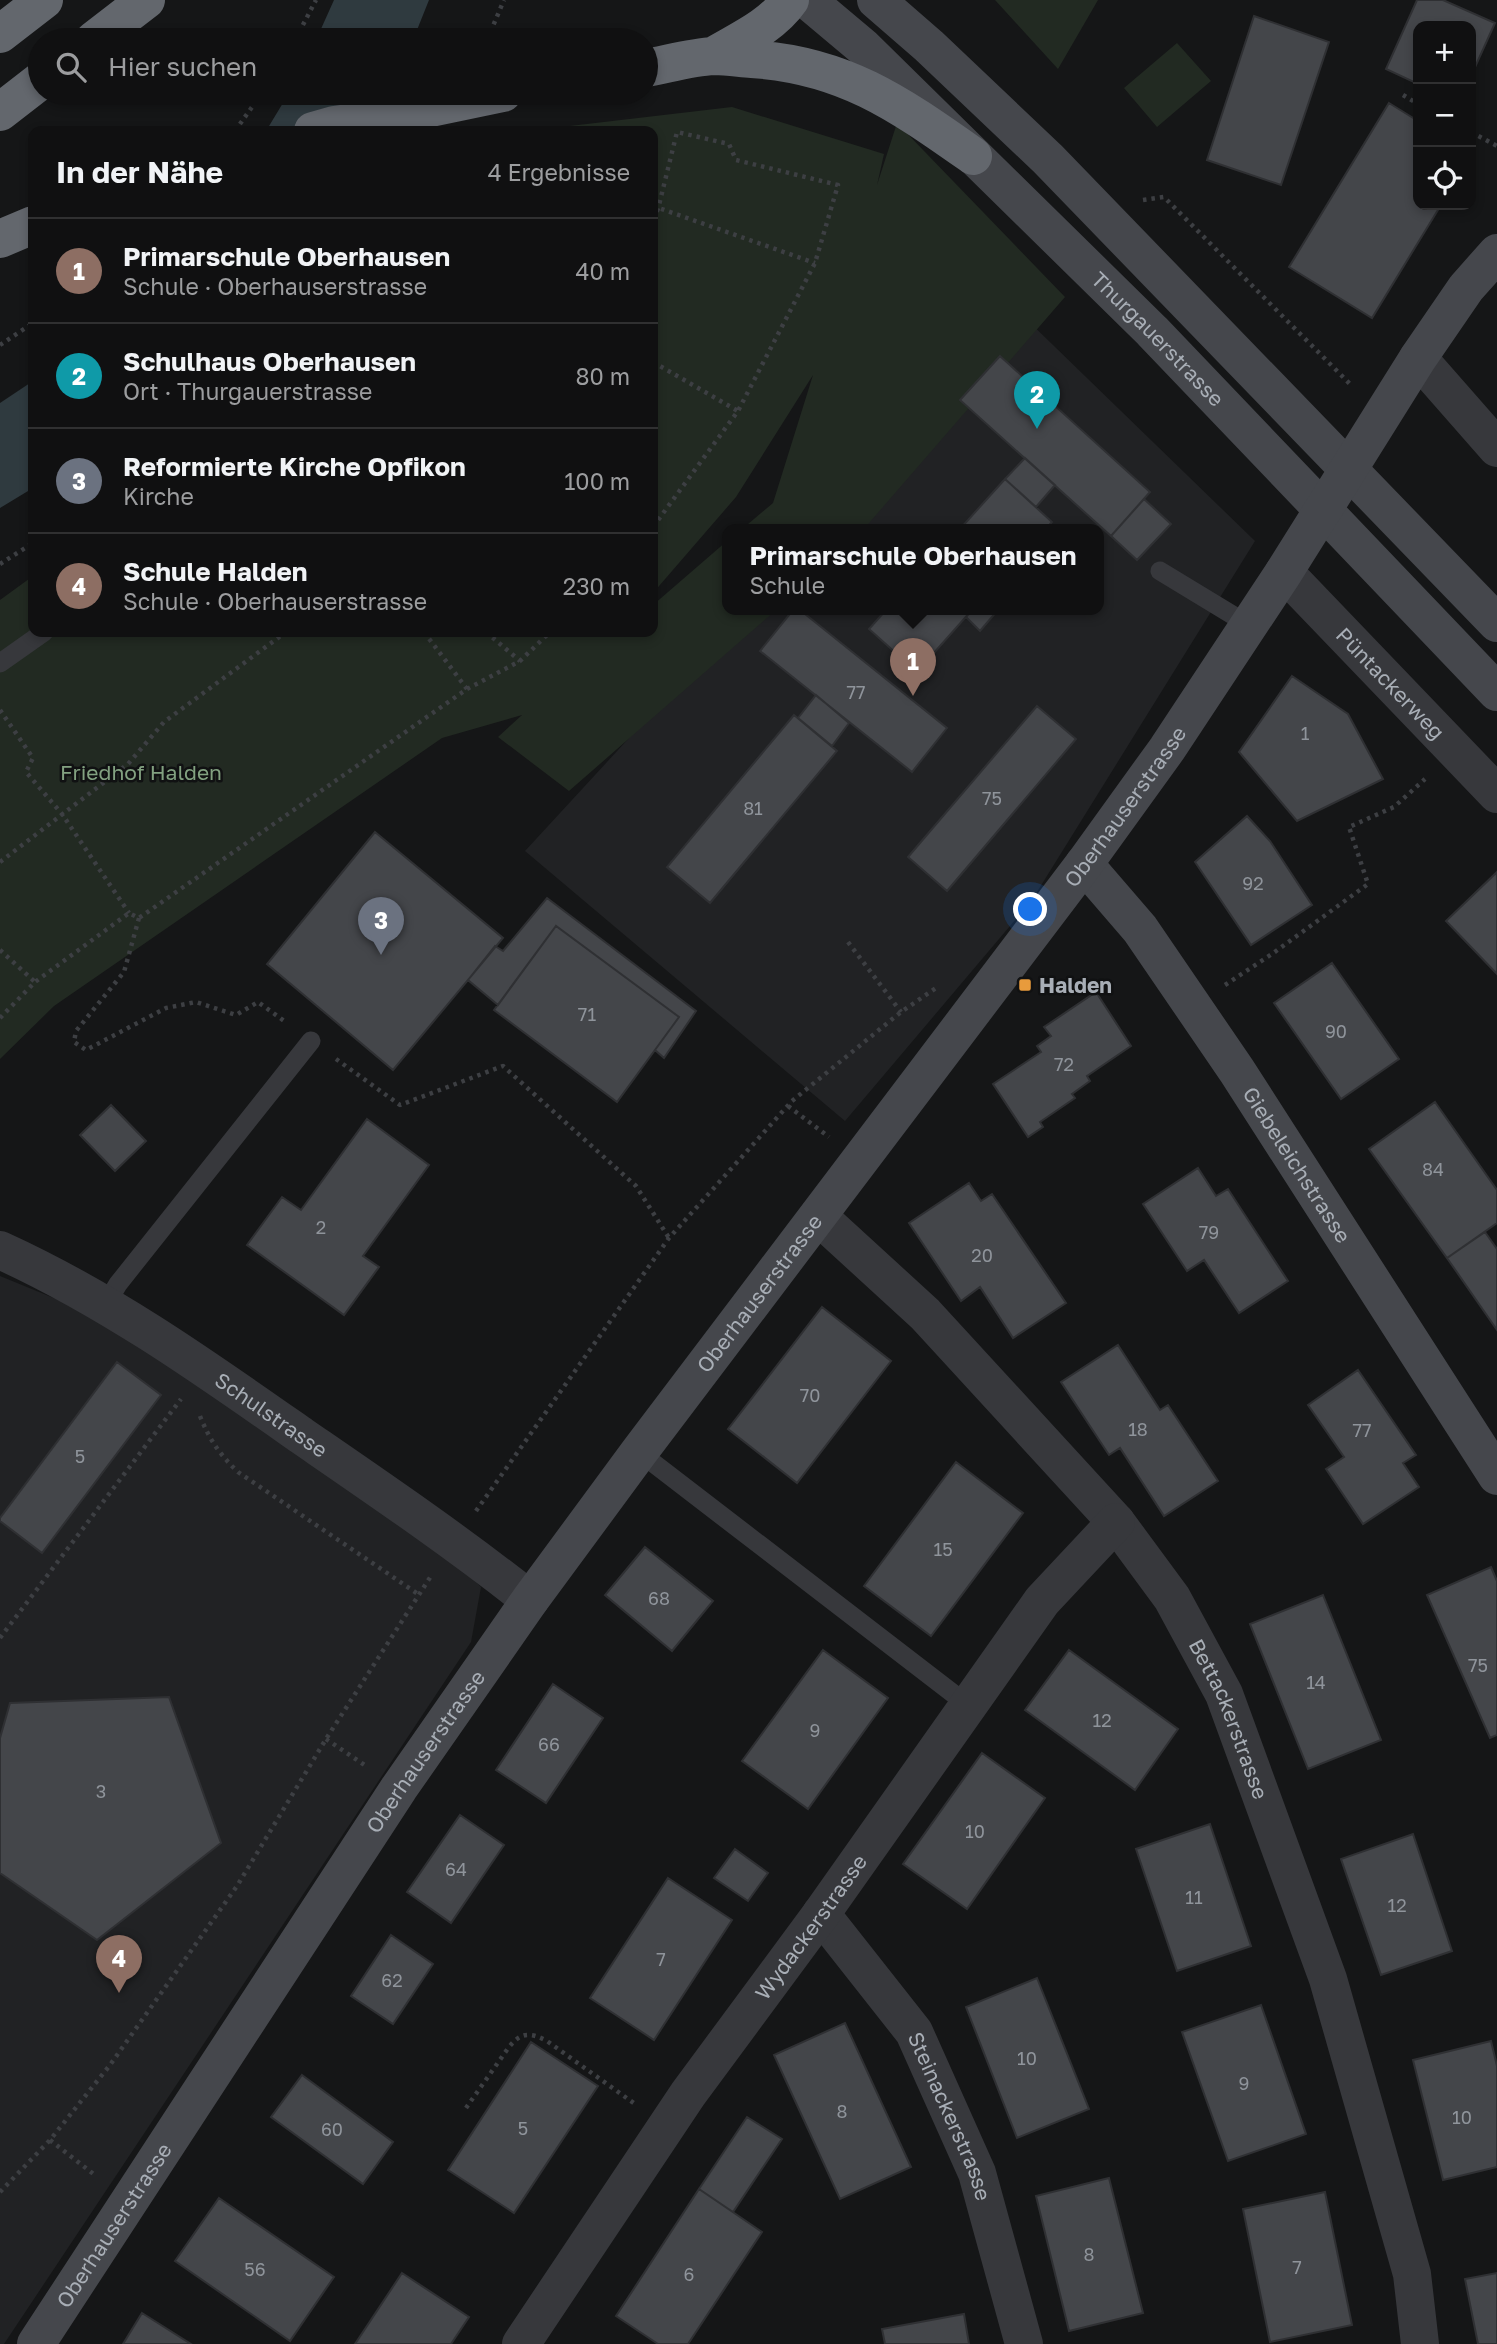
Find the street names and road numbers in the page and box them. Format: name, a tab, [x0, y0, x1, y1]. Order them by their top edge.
street label: Thurgauerstrasse	[1086, 266, 1230, 411]
street label: Püntackerweg	[1331, 622, 1450, 744]
street label: Oberhauserstrasse	[1058, 721, 1191, 892]
street label: Giebeleichstrasse	[1237, 1082, 1357, 1248]
street label: Oberhauserstrasse	[691, 1209, 827, 1378]
street label: Schulstrasse	[210, 1367, 333, 1463]
street label: Bettackerstrasse	[1184, 1634, 1274, 1803]
street label: Oberhauserstrasse	[360, 1665, 490, 1838]
street label: Wydackerstrasse	[749, 1849, 872, 2005]
street label: Steinackerstrasse	[903, 2028, 997, 2203]
street label: Oberhauserstrasse	[50, 2138, 177, 2312]

